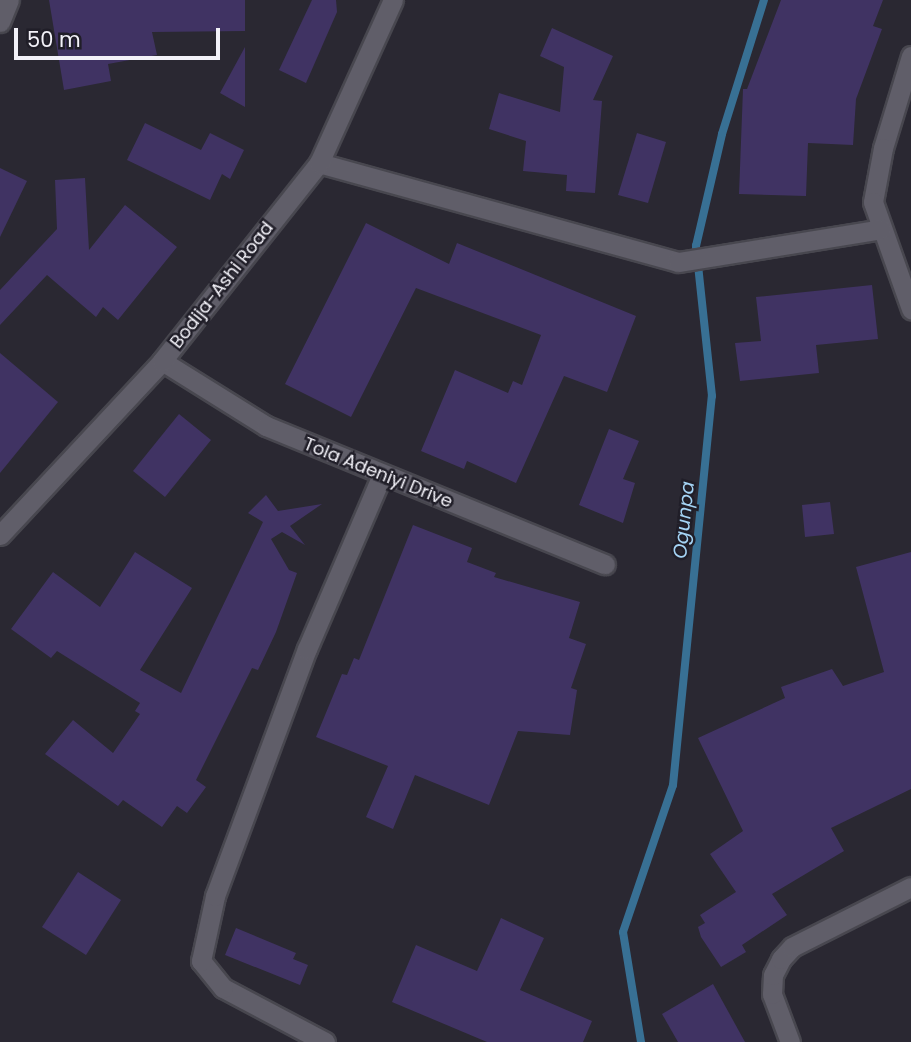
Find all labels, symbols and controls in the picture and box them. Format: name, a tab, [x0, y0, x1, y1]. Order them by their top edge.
scale bar	[18, 14, 224, 58]
text: 50 m	[27, 25, 81, 54]
street label: Bodija-Ashi Road	[166, 217, 278, 353]
street label: Tola Adeniyi Drive	[300, 433, 456, 513]
water label: Ogunpa	[669, 480, 699, 560]

